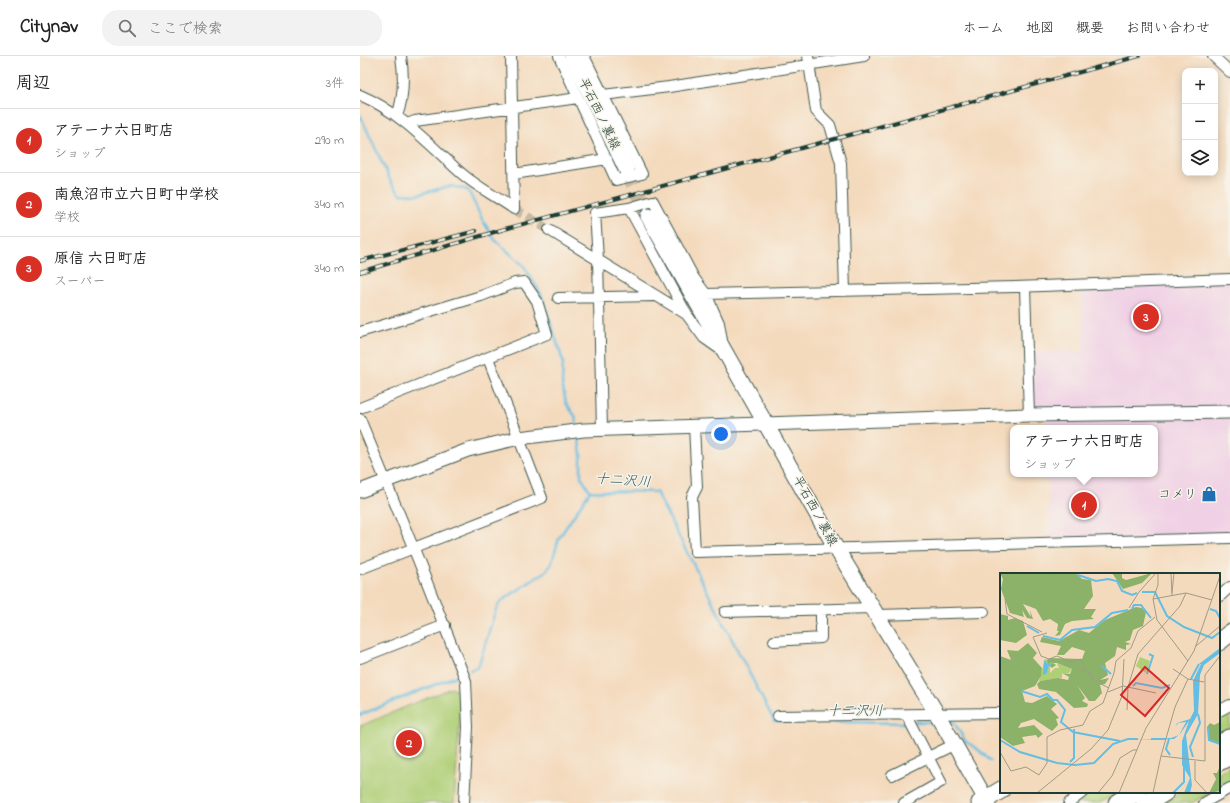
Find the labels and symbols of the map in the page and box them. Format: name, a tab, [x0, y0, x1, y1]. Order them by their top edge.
street label: 平石西ノ裏線	[573, 75, 625, 154]
pin: 3	[1133, 302, 1159, 332]
your location	[711, 424, 731, 444]
water label: 十二沢川	[594, 469, 652, 493]
street label: 平石西ノ裏線	[788, 472, 843, 551]
place label: コメリ	[1158, 485, 1197, 504]
shop icon: コメリ	[1200, 485, 1218, 503]
pin: 1	[1071, 490, 1097, 520]
inset map	[1000, 573, 1220, 793]
water label: 十二沢川	[827, 701, 883, 722]
pin: 2	[396, 728, 422, 758]

